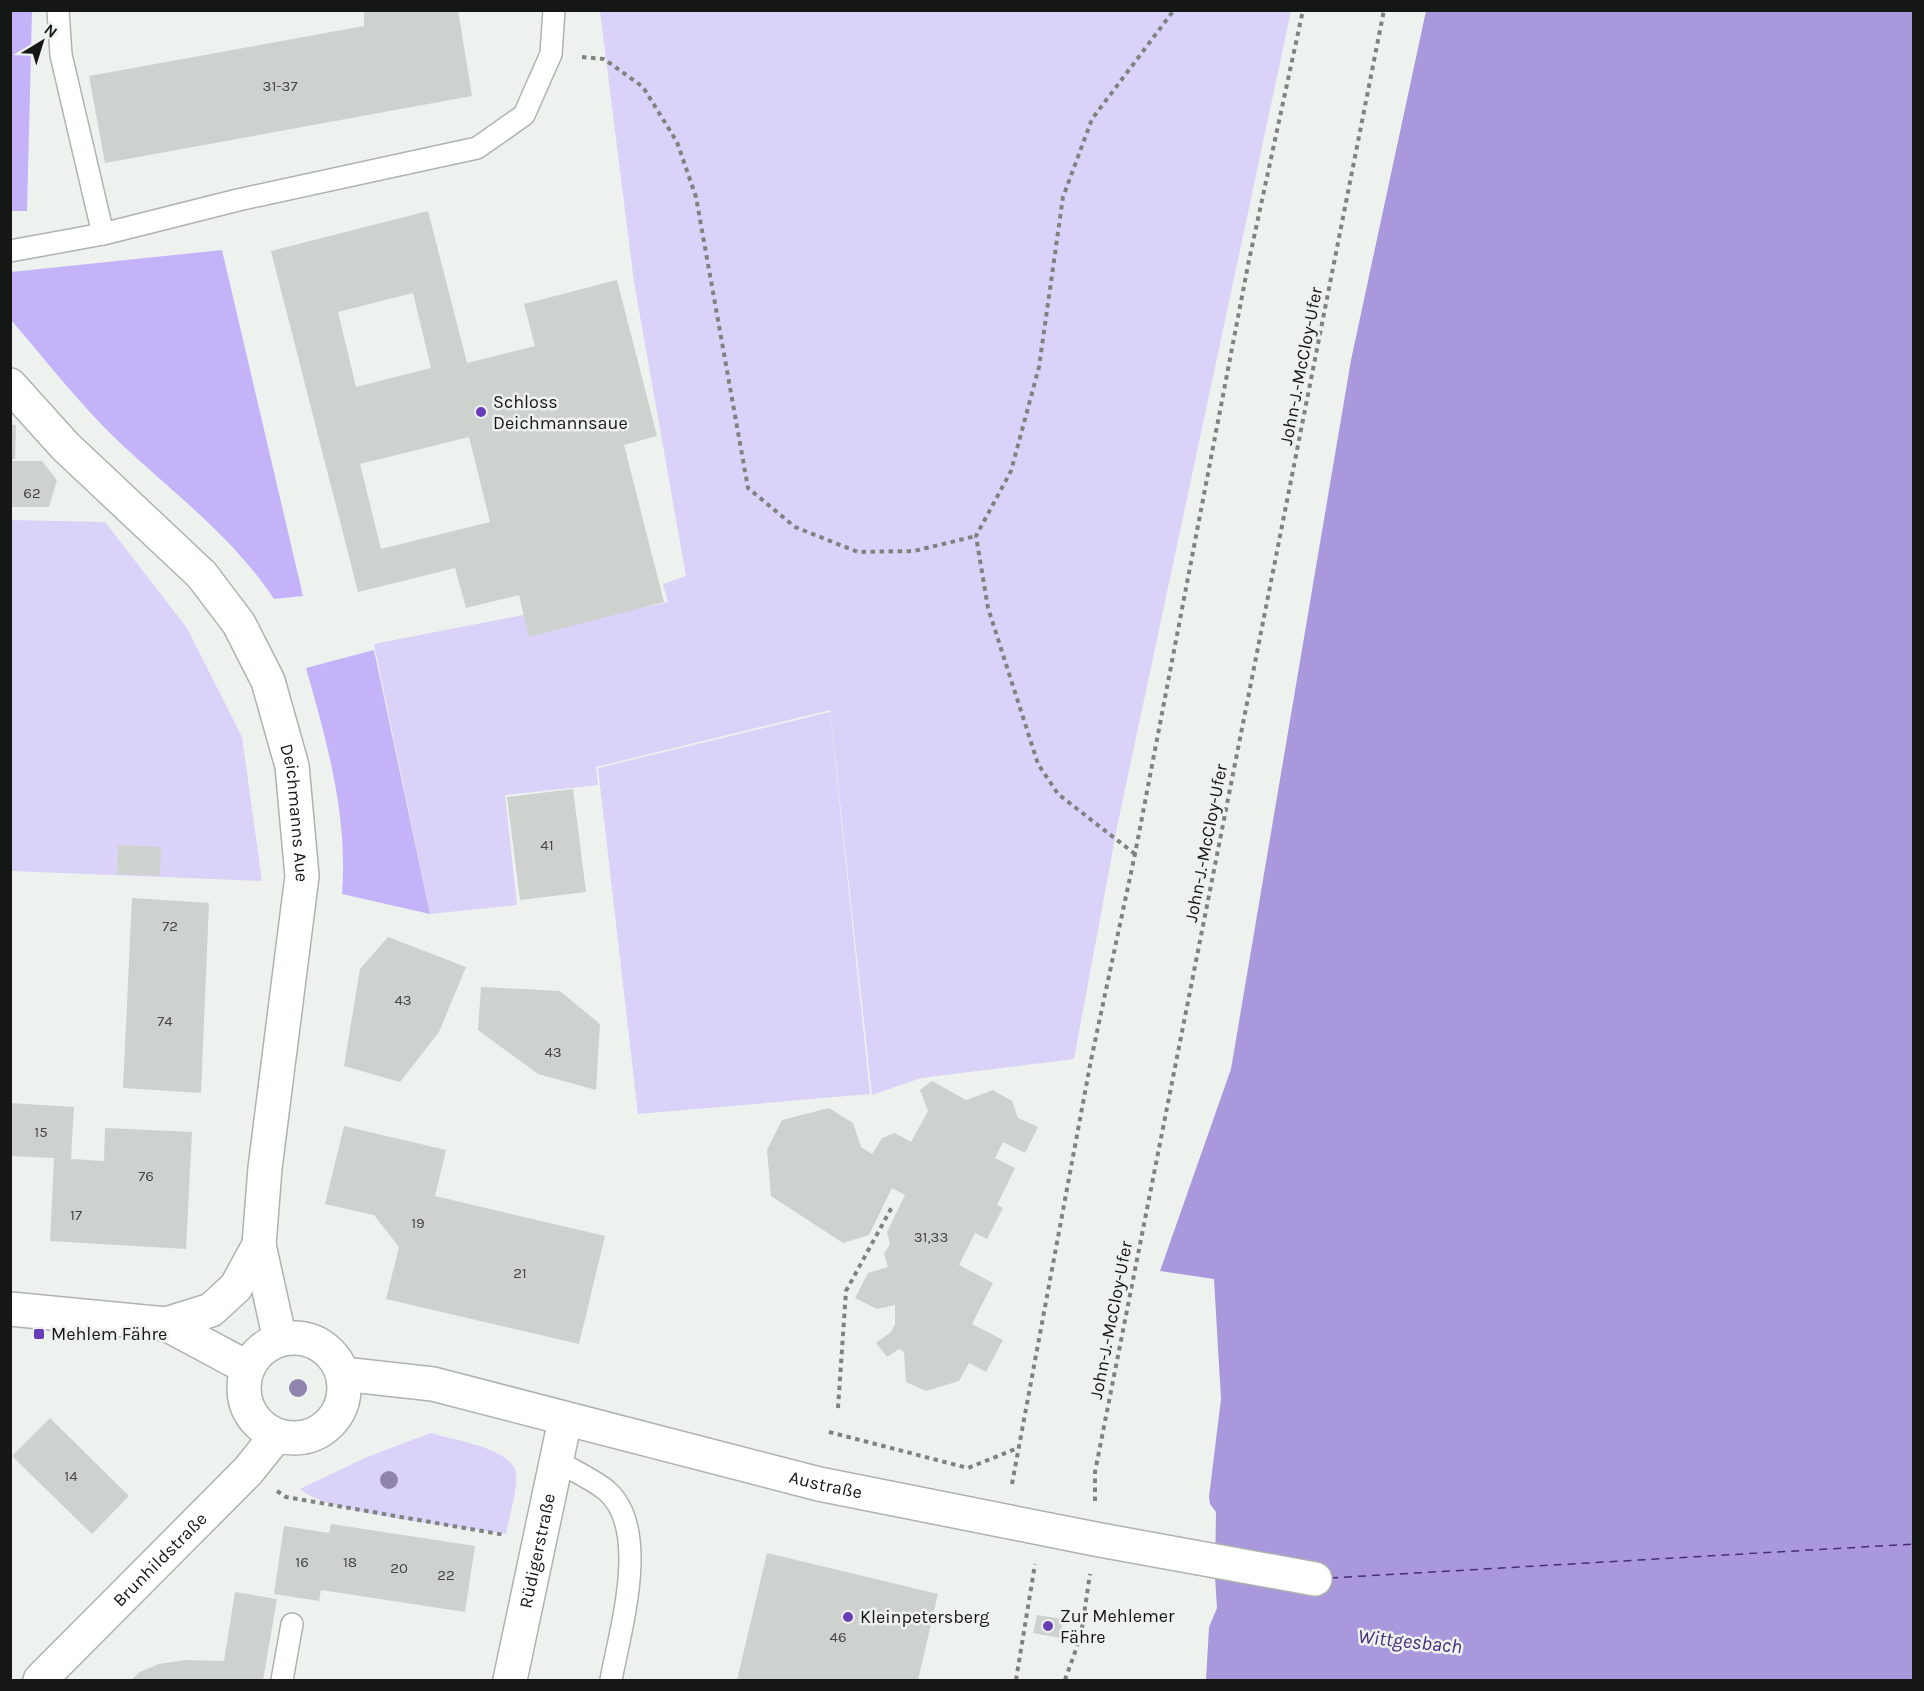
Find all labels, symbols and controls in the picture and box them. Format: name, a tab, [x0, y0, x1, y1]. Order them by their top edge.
north arrow	[12, 12, 72, 72]
text: N	[41, 20, 61, 42]
house number: 31-37	[263, 77, 297, 95]
street label: John-J.-McCloy-Ufer	[1275, 285, 1327, 447]
place label: Schloss Deichmannsaue	[493, 391, 628, 434]
marker: Schloss Deichmannsaue	[474, 405, 488, 419]
house number: 62	[23, 484, 41, 502]
street label: Deichmanns Aue	[275, 741, 313, 884]
street label: John-J.-McCloy-Ufer	[1180, 762, 1232, 924]
house number: 41	[540, 836, 554, 854]
house number: 72	[162, 917, 178, 935]
house number: 43	[394, 991, 412, 1009]
house number: 74	[157, 1012, 173, 1030]
house number: 43	[544, 1043, 562, 1061]
house number: 15	[34, 1123, 48, 1141]
house number: 76	[138, 1167, 154, 1185]
house number: 17	[70, 1206, 82, 1224]
house number: 19	[411, 1214, 425, 1232]
house number: 31,33	[914, 1228, 948, 1246]
street label: John-J.-McCloy-Ufer	[1085, 1239, 1137, 1401]
house number: 21	[513, 1264, 527, 1282]
place label: Mehlem Fähre	[51, 1323, 167, 1345]
marker: Mehlem Fähre	[32, 1327, 46, 1341]
street label: Austraße	[787, 1466, 864, 1503]
house number: 14	[64, 1467, 78, 1485]
street label: Rüdigerstraße	[514, 1491, 560, 1610]
street label: Brunhildstraße	[108, 1508, 212, 1611]
house number: 16	[295, 1553, 309, 1571]
house number: 18	[343, 1553, 357, 1571]
house number: 20	[390, 1559, 408, 1577]
house number: 22	[437, 1566, 455, 1584]
place label: Zur Mehlemer Fähre	[1060, 1605, 1175, 1648]
place label: Kleinpetersberg	[860, 1606, 989, 1628]
marker: Kleinpetersberg	[841, 1610, 855, 1624]
marker: Zur Mehlemer Fähre	[1041, 1619, 1055, 1633]
water label: Wittgesbach	[1357, 1625, 1463, 1658]
house number: 46	[830, 1628, 846, 1646]

